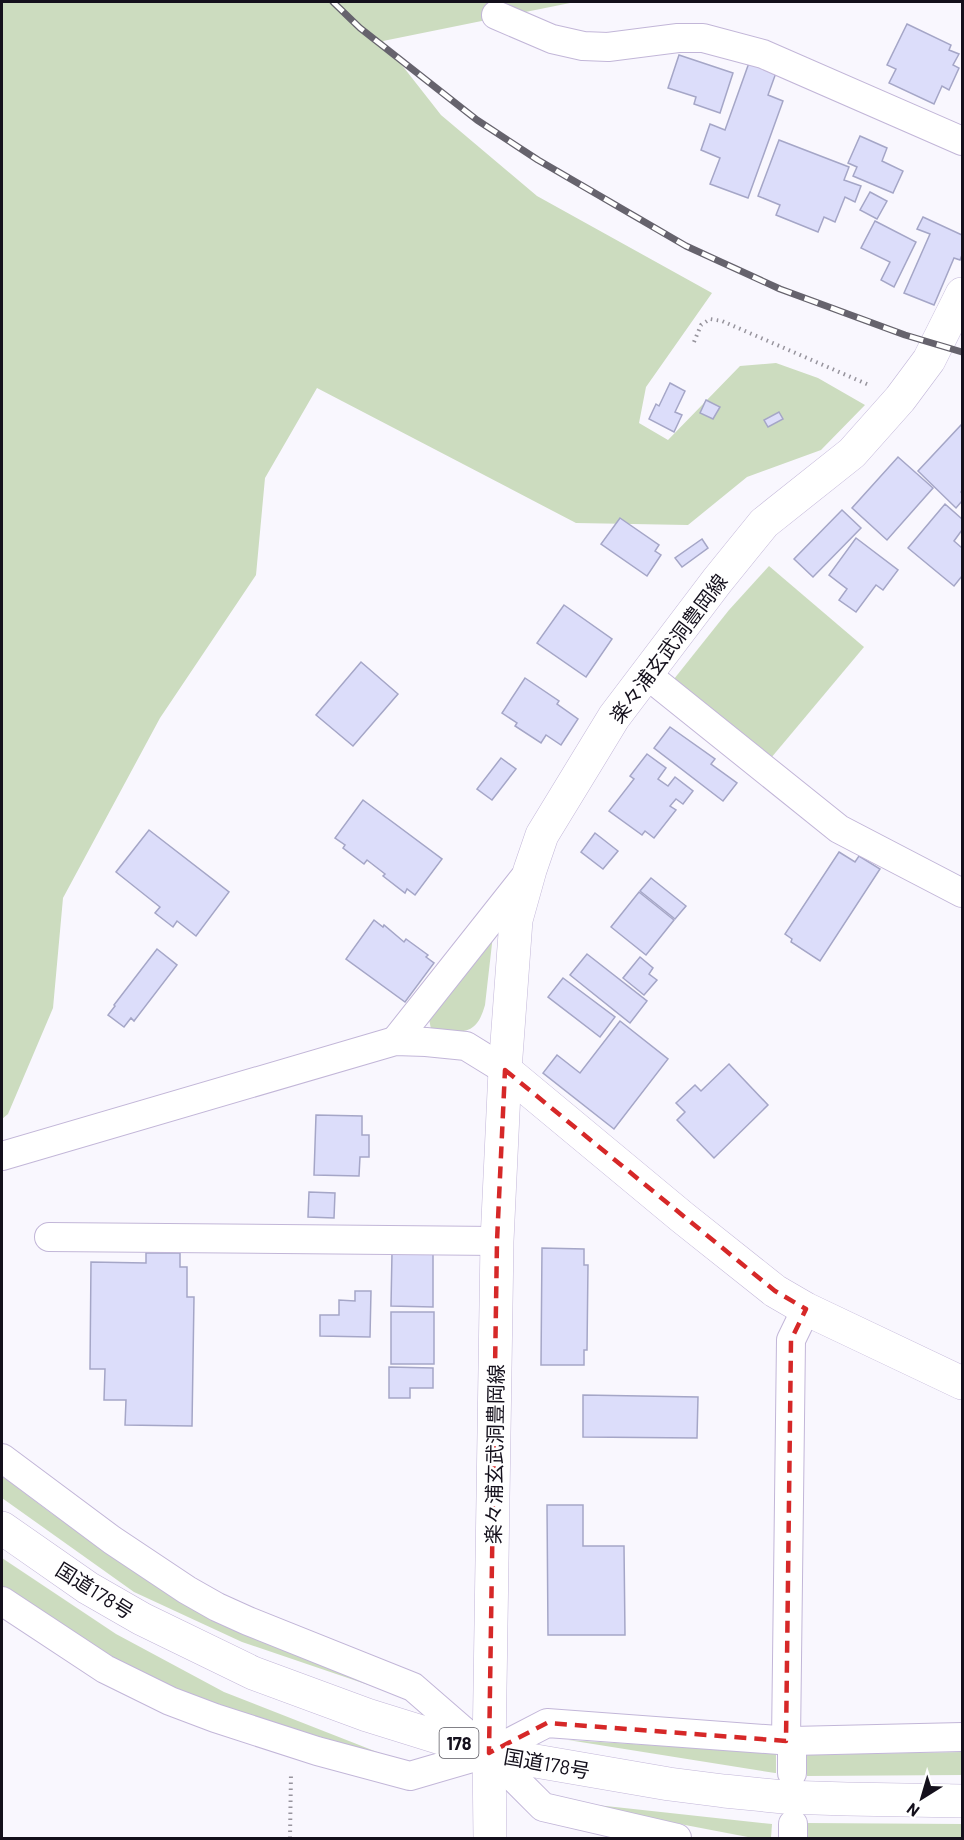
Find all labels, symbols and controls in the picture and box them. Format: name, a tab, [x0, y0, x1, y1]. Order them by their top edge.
street label: 楽々浦玄武洞豊岡線	[604, 569, 732, 727]
street label: 楽々浦玄武洞豊岡線	[480, 1364, 508, 1544]
street label: 国道178号	[52, 1557, 138, 1623]
road number: 178	[440, 1728, 478, 1758]
street label: 国道178号	[502, 1744, 592, 1782]
north arrow	[892, 1768, 952, 1828]
text: N	[903, 1800, 923, 1821]

